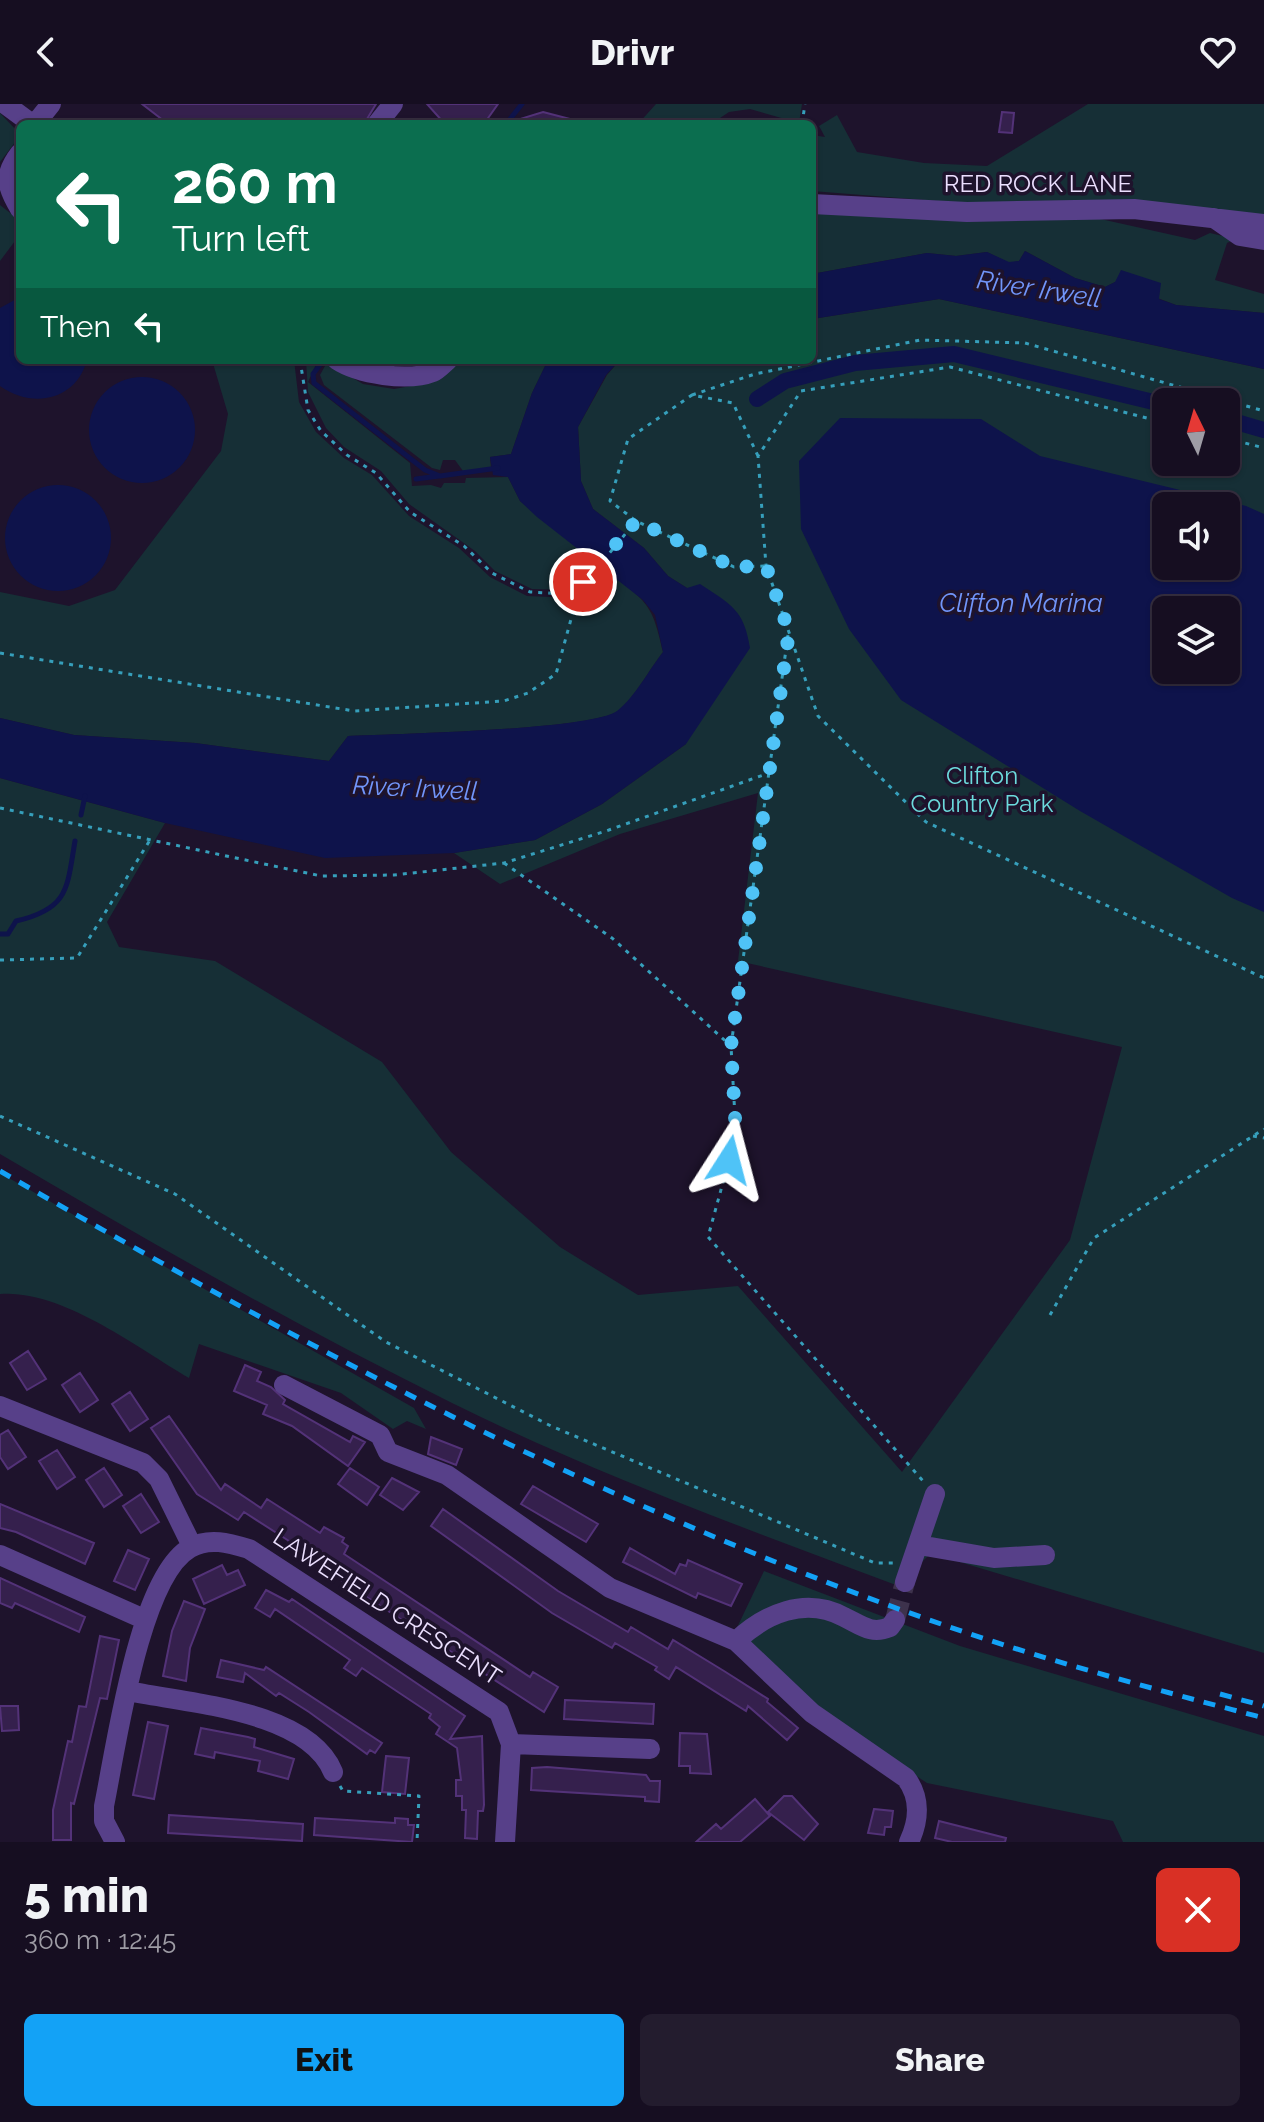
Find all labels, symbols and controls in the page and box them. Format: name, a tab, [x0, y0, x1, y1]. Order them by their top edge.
icon: back	[24, 30, 68, 74]
icon: heart	[1196, 30, 1240, 74]
text: Drivr	[590, 31, 674, 73]
text: 260 m	[172, 150, 338, 216]
icon: left	[40, 152, 144, 256]
street label: RED ROCK LANE	[944, 169, 1132, 198]
text: Turn left	[172, 217, 310, 259]
water label: River Irwell	[975, 264, 1103, 314]
icon: left	[127, 304, 171, 348]
text: Then	[40, 309, 111, 344]
north arrow	[1152, 388, 1240, 476]
map controls	[1152, 388, 1240, 684]
button: sound	[1152, 492, 1240, 580]
pin	[549, 548, 617, 616]
icon: arrive	[561, 560, 605, 604]
water label: Clifton Marina	[939, 588, 1103, 618]
button: layers	[1152, 596, 1240, 684]
park label: Clifton Country Park	[911, 761, 1054, 818]
water label: River Irwell	[352, 770, 479, 806]
position arrow	[687, 1118, 771, 1202]
street label: LAWEFIELD CRESCENT	[268, 1522, 507, 1691]
text: 5 min	[24, 1867, 149, 1923]
button: close	[1156, 1868, 1240, 1952]
text: 360 m · 12:45	[24, 1925, 176, 1955]
button: Exit	[24, 2014, 624, 2106]
button: Share	[640, 2014, 1240, 2106]

